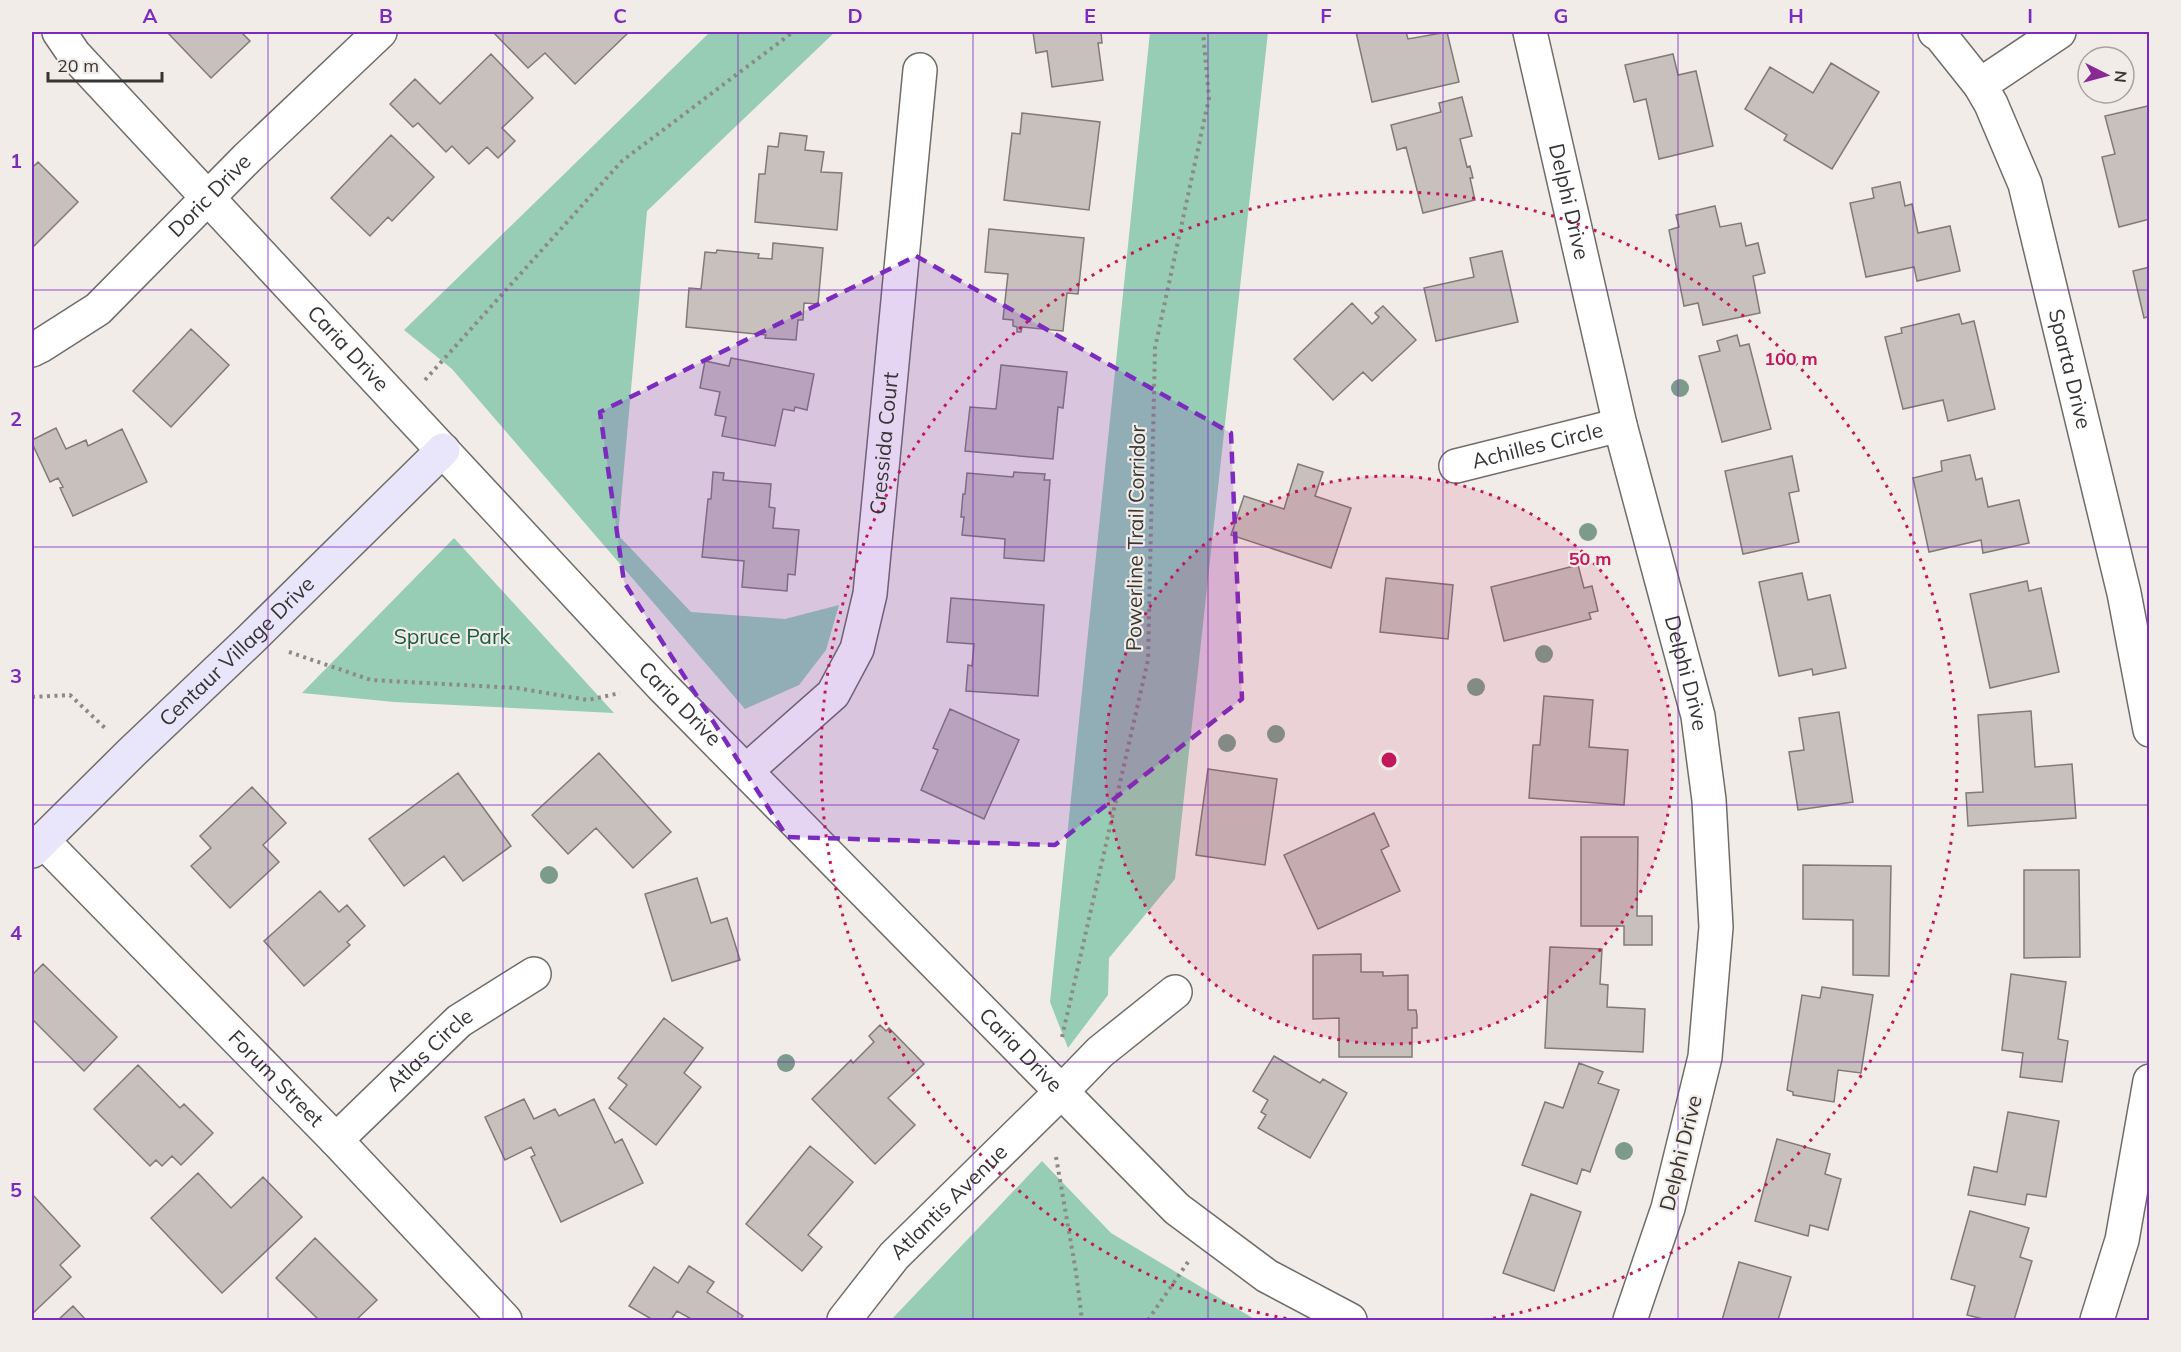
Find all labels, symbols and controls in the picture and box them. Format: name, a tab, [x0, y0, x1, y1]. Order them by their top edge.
text: A	[143, 3, 158, 28]
text: B	[379, 3, 393, 28]
text: C	[613, 3, 627, 28]
text: D	[847, 3, 863, 28]
text: E	[1084, 3, 1096, 28]
text: F	[1320, 3, 1332, 28]
text: G	[1554, 3, 1568, 28]
text: H	[1788, 3, 1804, 28]
text: I	[2027, 3, 2033, 28]
scale bar	[48, 45, 162, 83]
north arrow	[2076, 45, 2136, 105]
text: 20 m	[57, 54, 99, 77]
text: N	[2110, 70, 2131, 84]
street label: Delphi Drive	[1544, 141, 1596, 262]
text: 1	[10, 148, 22, 173]
street label: Doric Drive	[162, 148, 256, 242]
street label: Caria Drive	[302, 299, 395, 396]
street label: Sparta Drive	[2044, 306, 2098, 431]
text: 100 m	[1764, 347, 1818, 370]
street label: Cressida Court	[864, 371, 903, 516]
text: 2	[10, 406, 22, 431]
street label: Achilles Circle	[1469, 416, 1605, 474]
street label: Powerline Trail Corridor	[1120, 424, 1150, 651]
text: 50 m	[1569, 547, 1611, 570]
street label: Centaur Village Drive	[153, 570, 319, 731]
street label: Delphi Drive	[1660, 612, 1714, 732]
park label: Spruce Park	[394, 623, 511, 649]
street label: Caria Drive	[633, 655, 728, 751]
text: 3	[10, 663, 22, 688]
centre of rings	[1379, 750, 1399, 770]
text: 4	[10, 920, 22, 945]
street label: Atlas Circle	[380, 1002, 477, 1096]
street label: Caria Drive	[974, 1002, 1069, 1097]
street label: Forum Street	[223, 1024, 330, 1132]
street label: Delphi Drive	[1653, 1092, 1707, 1213]
street label: Atlantis Avenue	[884, 1138, 1012, 1265]
text: 5	[10, 1177, 22, 1202]

